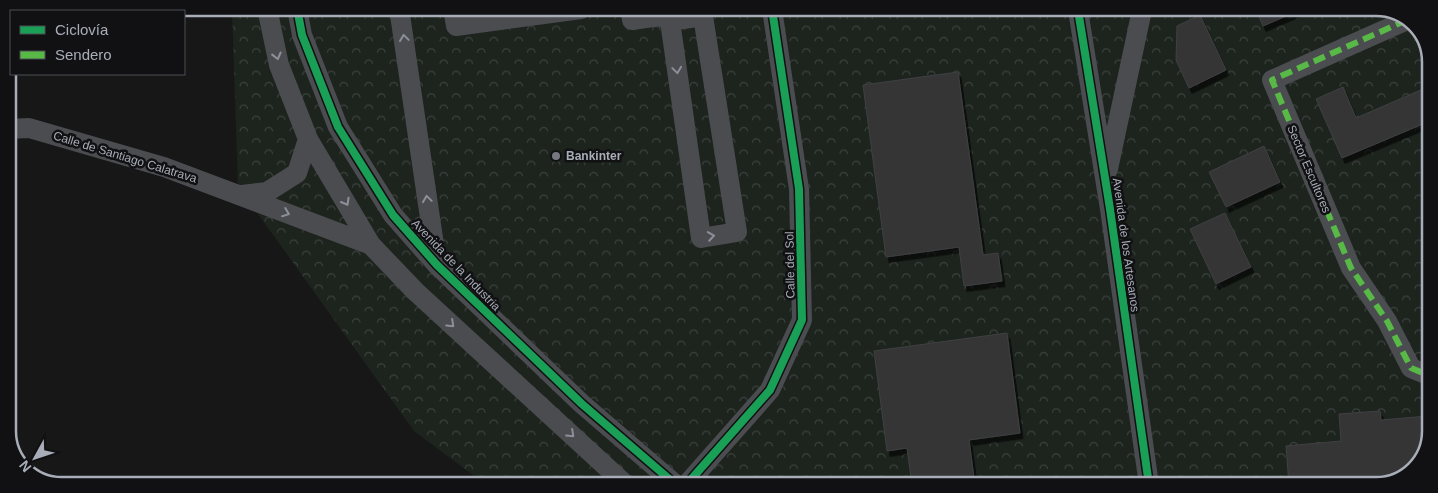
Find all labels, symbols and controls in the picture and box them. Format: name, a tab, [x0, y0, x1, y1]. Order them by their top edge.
legend	[10, 10, 185, 75]
text: Ciclovía	[55, 21, 109, 38]
one-way arrow	[399, 34, 409, 43]
text: Sendero	[55, 46, 112, 63]
one-way arrow	[271, 51, 282, 60]
one-way arrow	[671, 65, 681, 74]
street label: Sector Escultores	[1284, 123, 1334, 215]
street label: Calle de Santiago Calatrava	[51, 128, 199, 186]
place label: Bankinter	[566, 149, 622, 163]
marker: Bankinter	[550, 150, 562, 162]
street label: Avenida de los Artesanos	[1110, 177, 1142, 313]
one-way arrow	[422, 195, 433, 203]
one-way arrow	[340, 196, 350, 205]
one-way arrow	[281, 207, 289, 217]
street label: Avenida de la Industria	[409, 216, 504, 314]
street label: Calle del Sol	[782, 231, 798, 299]
one-way arrow	[706, 232, 715, 242]
one-way arrow	[446, 318, 455, 327]
one-way arrow	[565, 428, 574, 437]
north arrow	[10, 433, 60, 483]
text: N	[16, 457, 34, 475]

